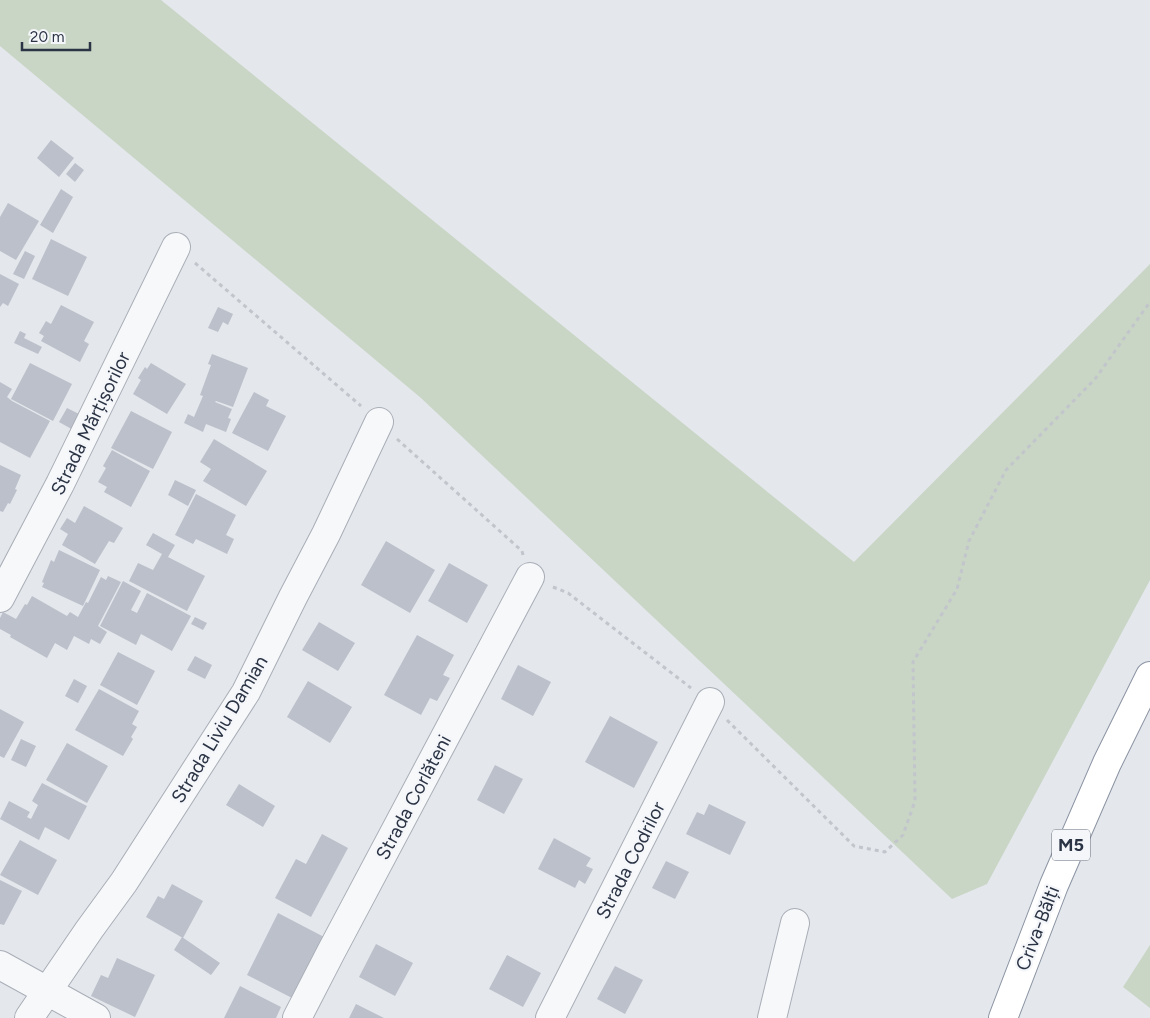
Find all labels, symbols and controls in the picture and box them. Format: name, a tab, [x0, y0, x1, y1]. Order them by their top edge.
scale bar	[22, 20, 90, 52]
text: 20 m	[30, 28, 64, 46]
street label: Strada Mărțișorilor	[46, 347, 135, 499]
street label: Strada Liviu Damian	[166, 651, 273, 807]
street label: Strada Corlăteni	[371, 731, 456, 864]
street label: Strada Codrilor	[591, 797, 670, 923]
road number: M5	[1052, 830, 1090, 860]
street label: Criva-Bălți	[1011, 883, 1064, 974]

